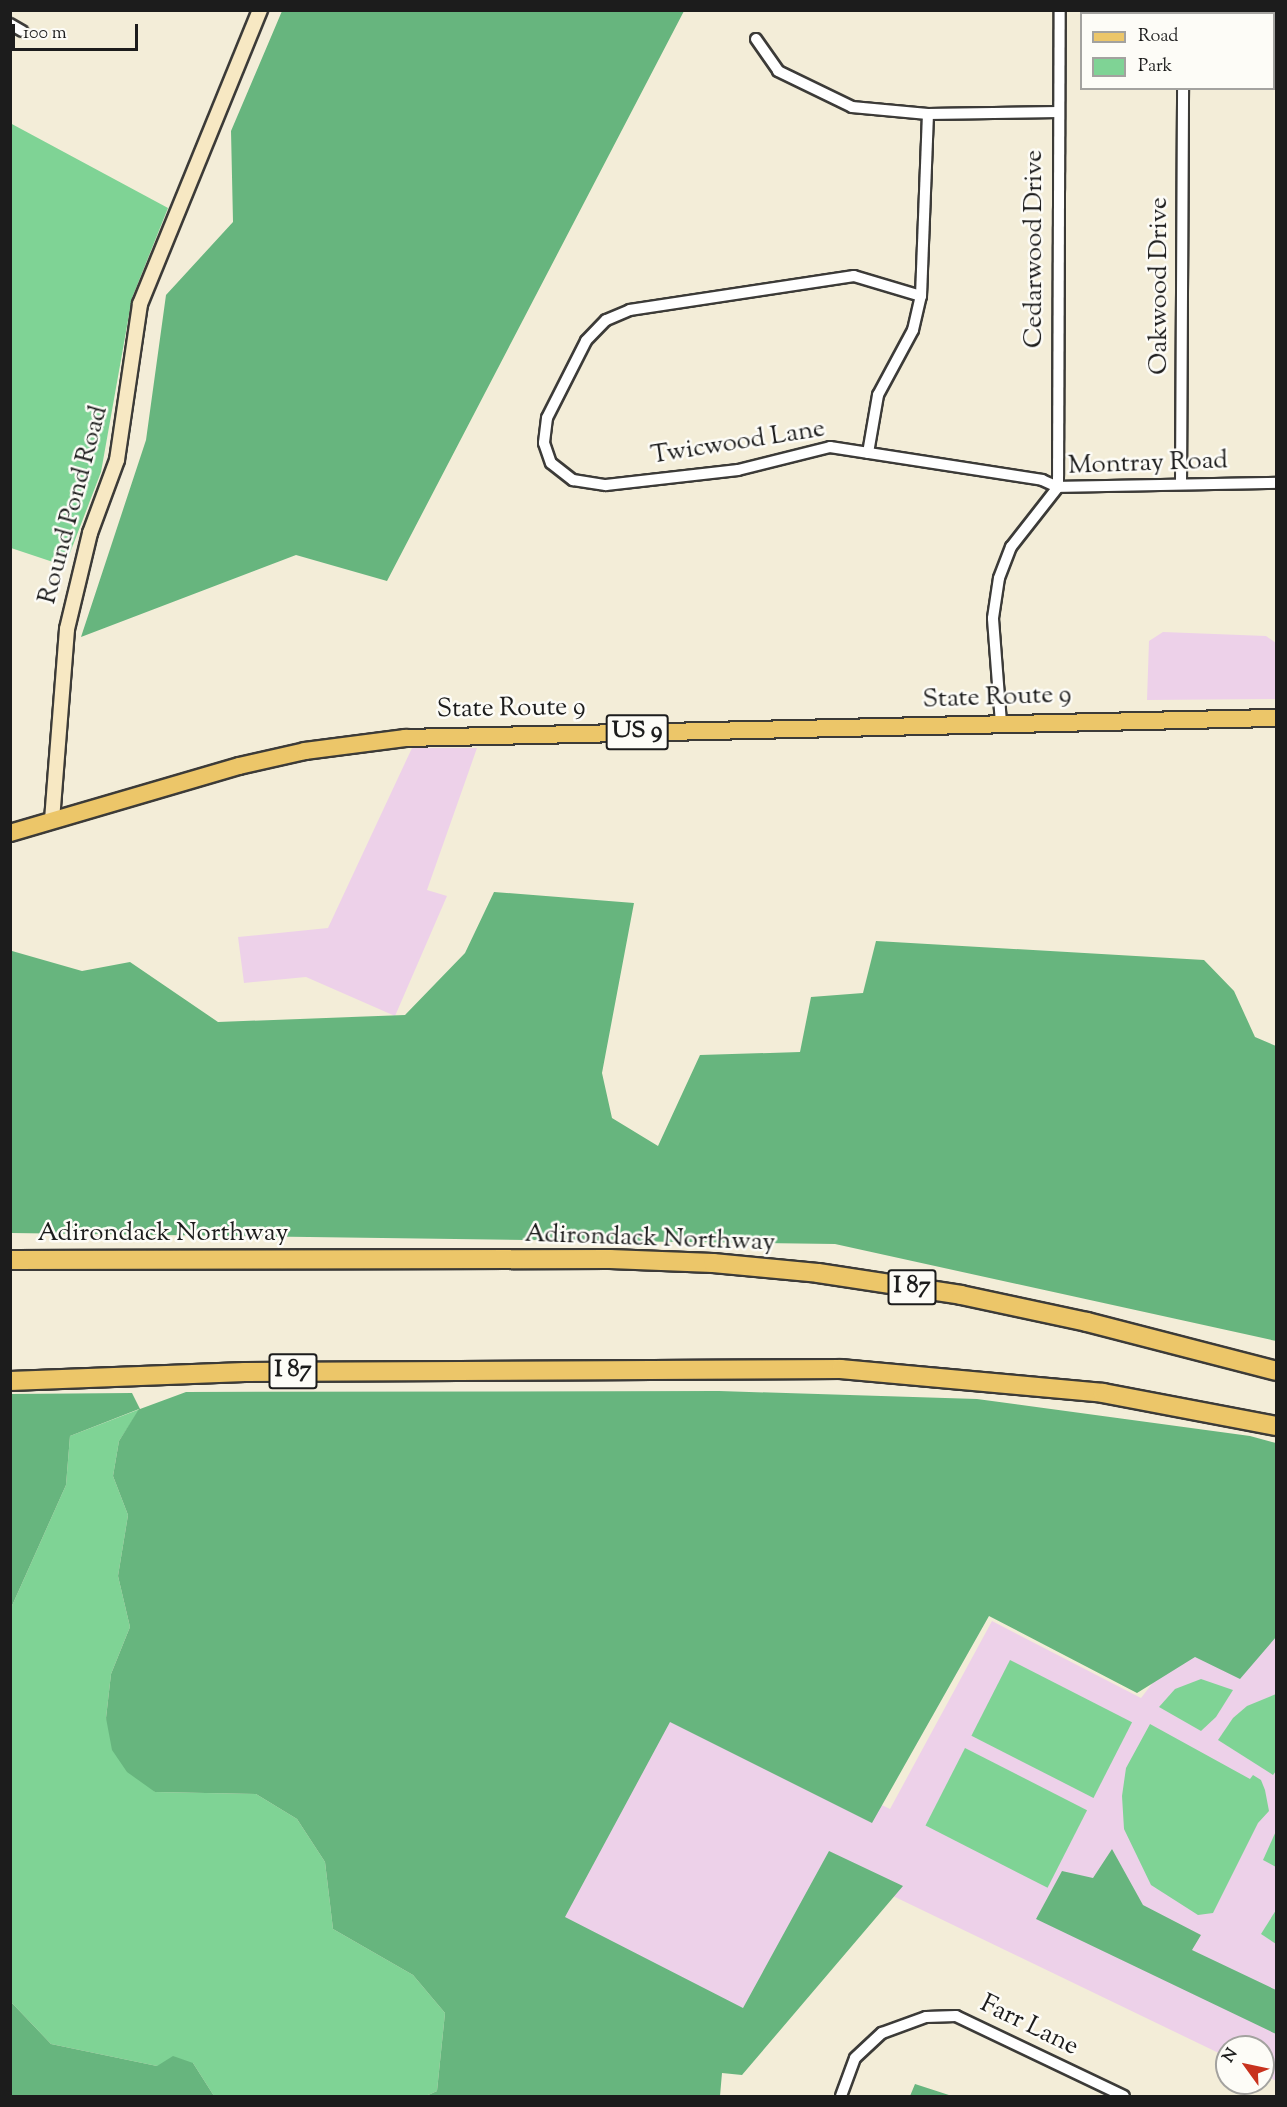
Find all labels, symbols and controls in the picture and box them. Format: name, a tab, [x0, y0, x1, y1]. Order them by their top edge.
scale bar	[15, 12, 141, 50]
legend	[1080, 12, 1275, 90]
text: 100 m	[23, 21, 67, 47]
text: Road	[1138, 24, 1178, 50]
text: Park	[1138, 54, 1172, 80]
street label: Cedarwood Drive	[1019, 150, 1051, 348]
street label: Oakwood Drive	[1144, 197, 1176, 375]
street label: Round Pond Road	[33, 402, 115, 608]
street label: Twicwood Lane	[649, 414, 827, 472]
street label: Montray Road	[1067, 446, 1229, 482]
street label: State Route 9	[922, 680, 1072, 716]
street label: State Route 9	[436, 692, 586, 726]
road number: US 9	[606, 711, 668, 753]
street label: Adirondack Northway	[38, 1218, 288, 1250]
street label: Adirondack Northway	[524, 1219, 776, 1259]
road number: I 87	[886, 1266, 938, 1308]
road number: I 87	[268, 1350, 318, 1392]
street label: Farr Lane	[975, 1989, 1083, 2063]
north arrow	[1215, 2035, 1275, 2095]
text: N	[1218, 2044, 1244, 2068]

